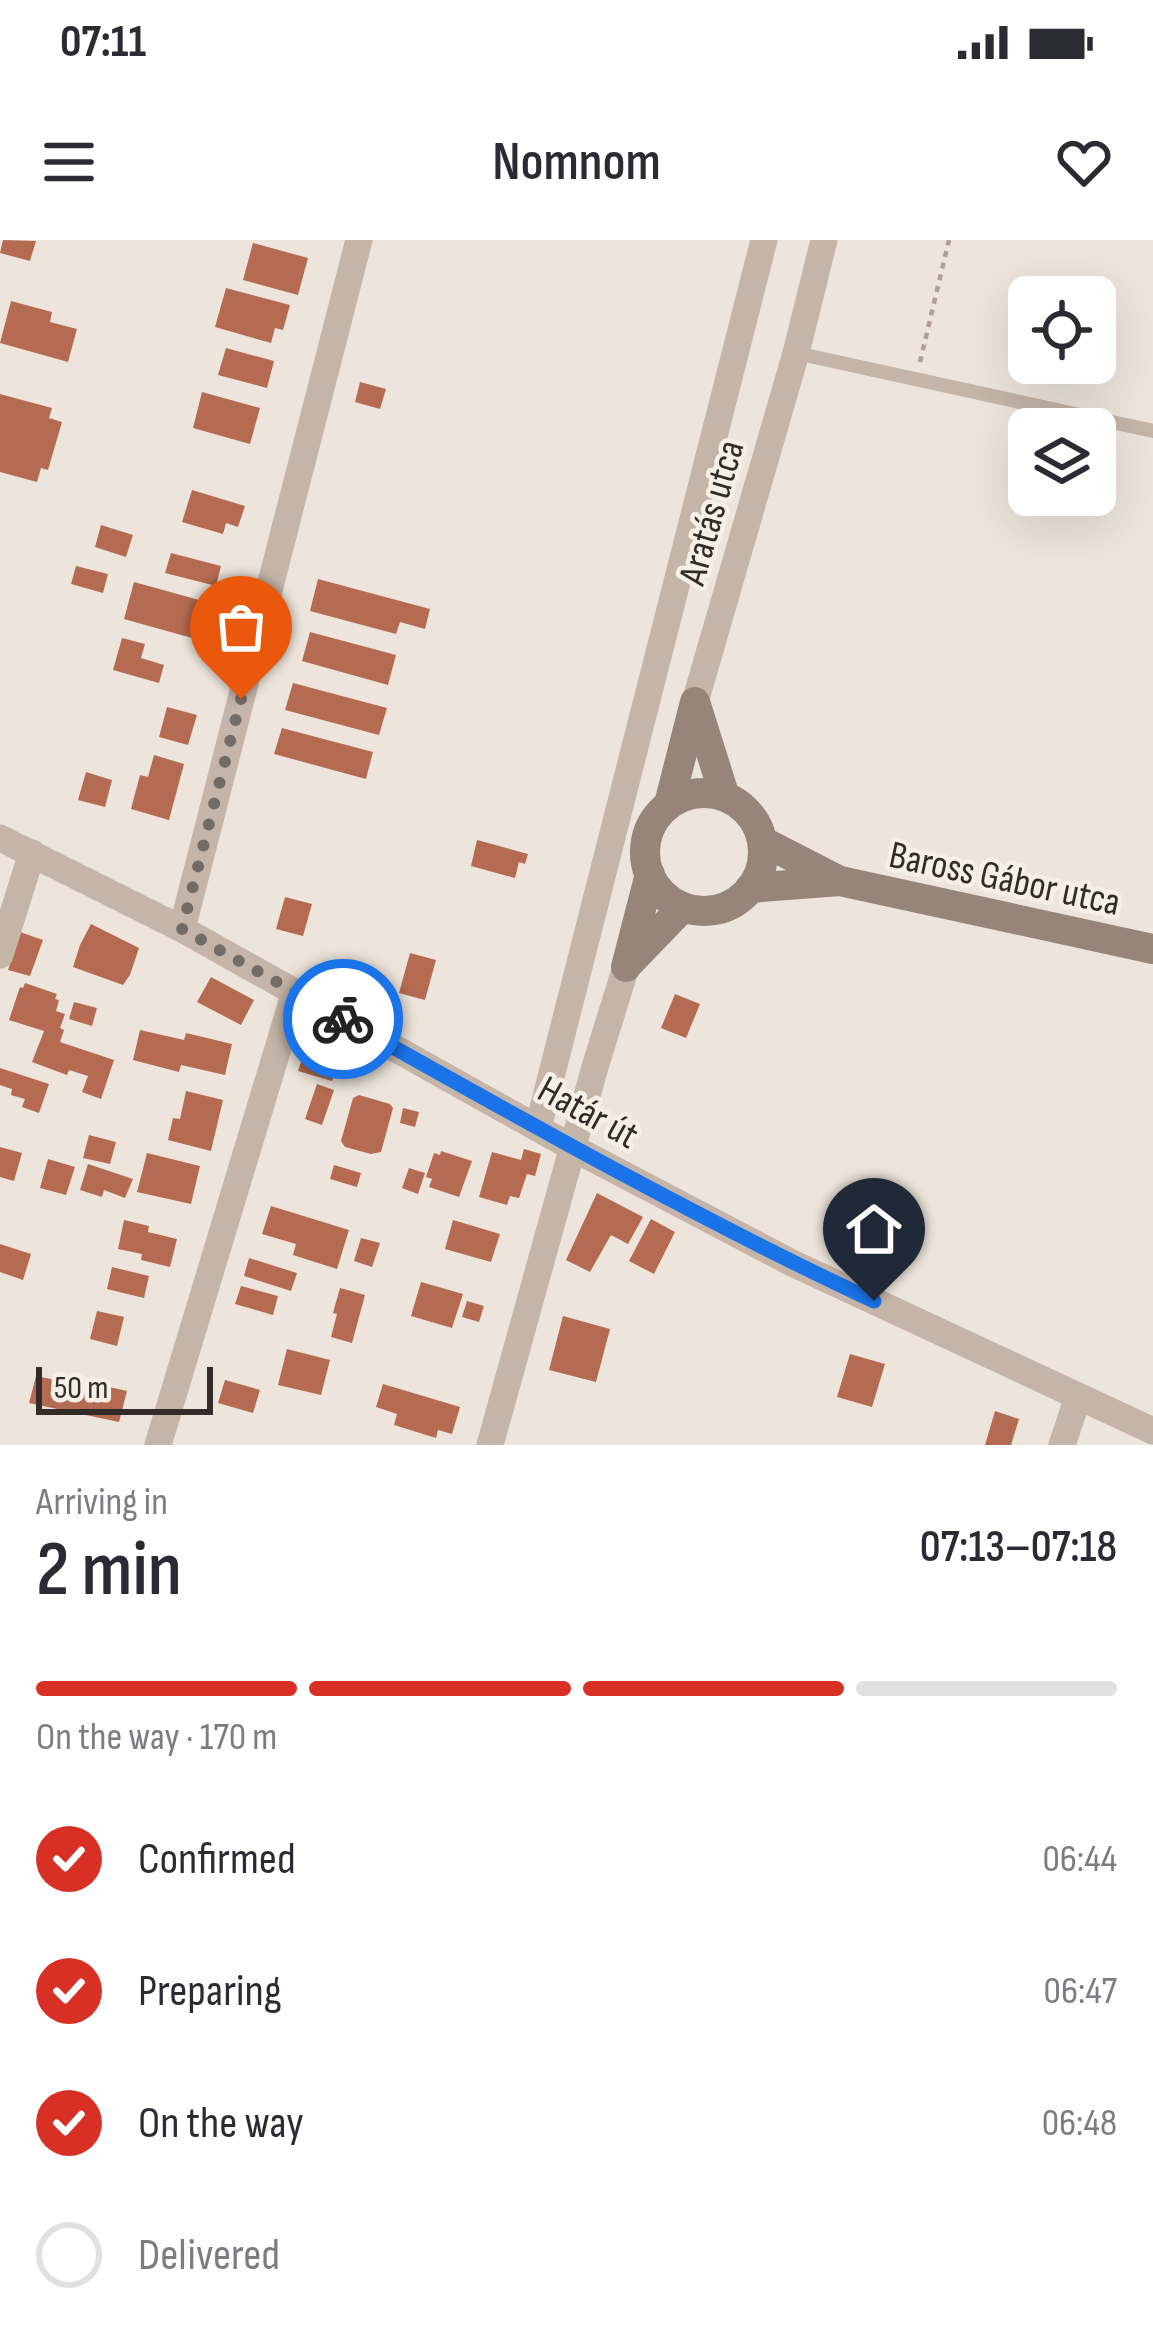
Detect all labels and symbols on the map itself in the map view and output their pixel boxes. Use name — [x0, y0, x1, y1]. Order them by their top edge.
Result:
street label: Aratás utca — [669, 435, 755, 591]
pin — [190, 576, 292, 699]
street label: Baross Gábor utca — [885, 832, 1124, 927]
courier — [283, 959, 403, 1079]
street label: Határ út — [530, 1067, 646, 1160]
pin — [823, 1178, 925, 1301]
scale bar — [36, 1361, 213, 1414]

